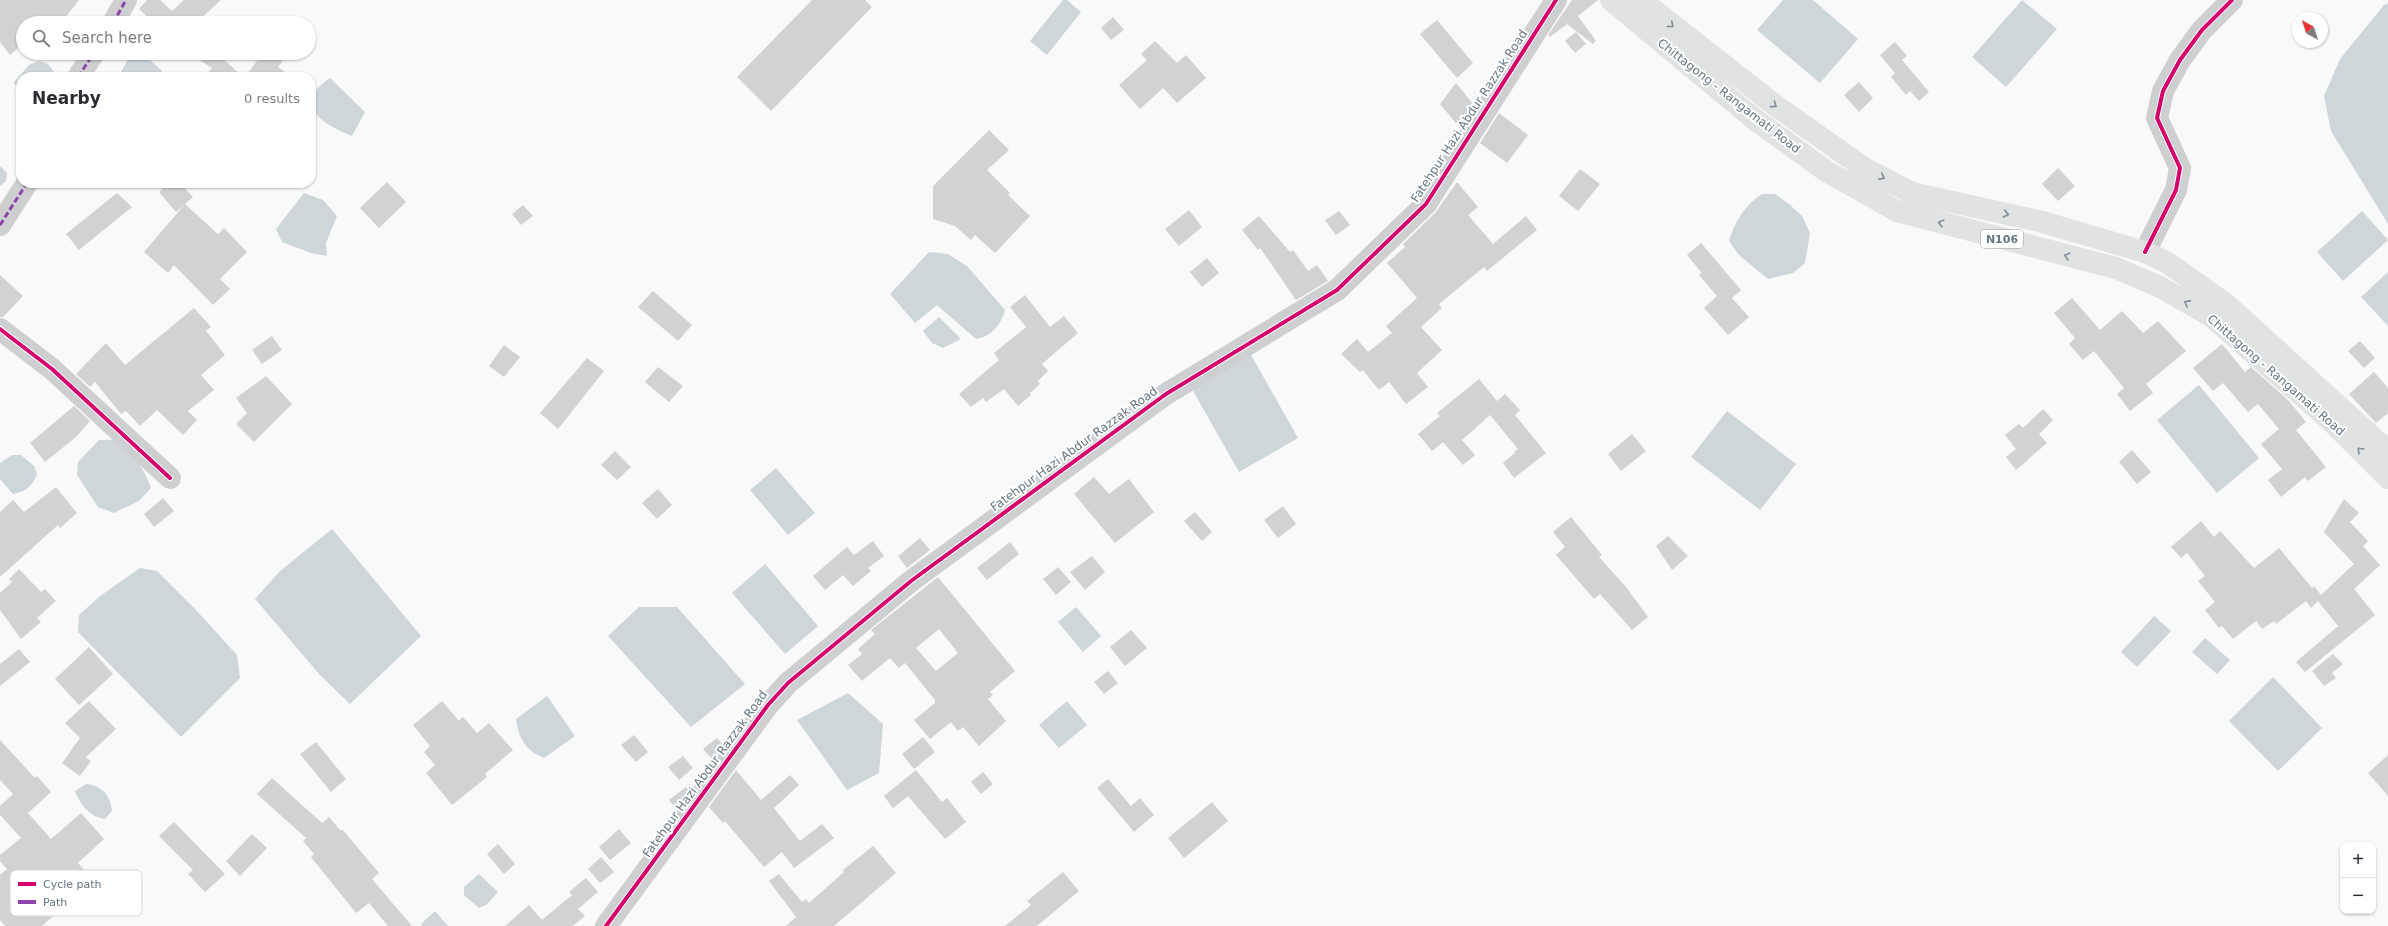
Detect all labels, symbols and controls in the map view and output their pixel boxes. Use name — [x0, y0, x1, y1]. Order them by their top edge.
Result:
north arrow — [2292, 12, 2328, 48]
search box — [16, 16, 316, 60]
one-way arrow — [1667, 20, 1674, 27]
icon: search — [30, 27, 52, 49]
street label: Fatehpur Hazi Abdur Razzak Road — [1408, 27, 1530, 205]
text: Search here — [62, 29, 152, 47]
street label: Chittagong - Rangamati Road — [1655, 36, 1803, 156]
text: Nearby — [32, 88, 101, 108]
text: 0 results — [244, 91, 300, 106]
one-way arrow — [1769, 100, 1776, 107]
one-way arrow — [1878, 172, 1885, 180]
one-way arrow — [2002, 209, 2009, 218]
one-way arrow — [1938, 219, 1945, 227]
road number: N106 — [1981, 230, 2023, 248]
one-way arrow — [2064, 252, 2071, 261]
one-way arrow — [2184, 300, 2192, 307]
street label: Chittagong - Rangamati Road — [2205, 312, 2347, 438]
street label: Fatehpur Hazi Abdur Razzak Road — [988, 384, 1160, 514]
one-way arrow — [2357, 447, 2365, 455]
street label: Fatehpur Hazi Abdur Razzak Road — [640, 688, 770, 860]
map controls — [2340, 842, 2376, 914]
button: + — [2340, 842, 2376, 878]
legend — [10, 870, 142, 916]
text: Cycle path — [43, 878, 102, 891]
button: − — [2340, 878, 2376, 914]
text: Path — [43, 896, 67, 909]

